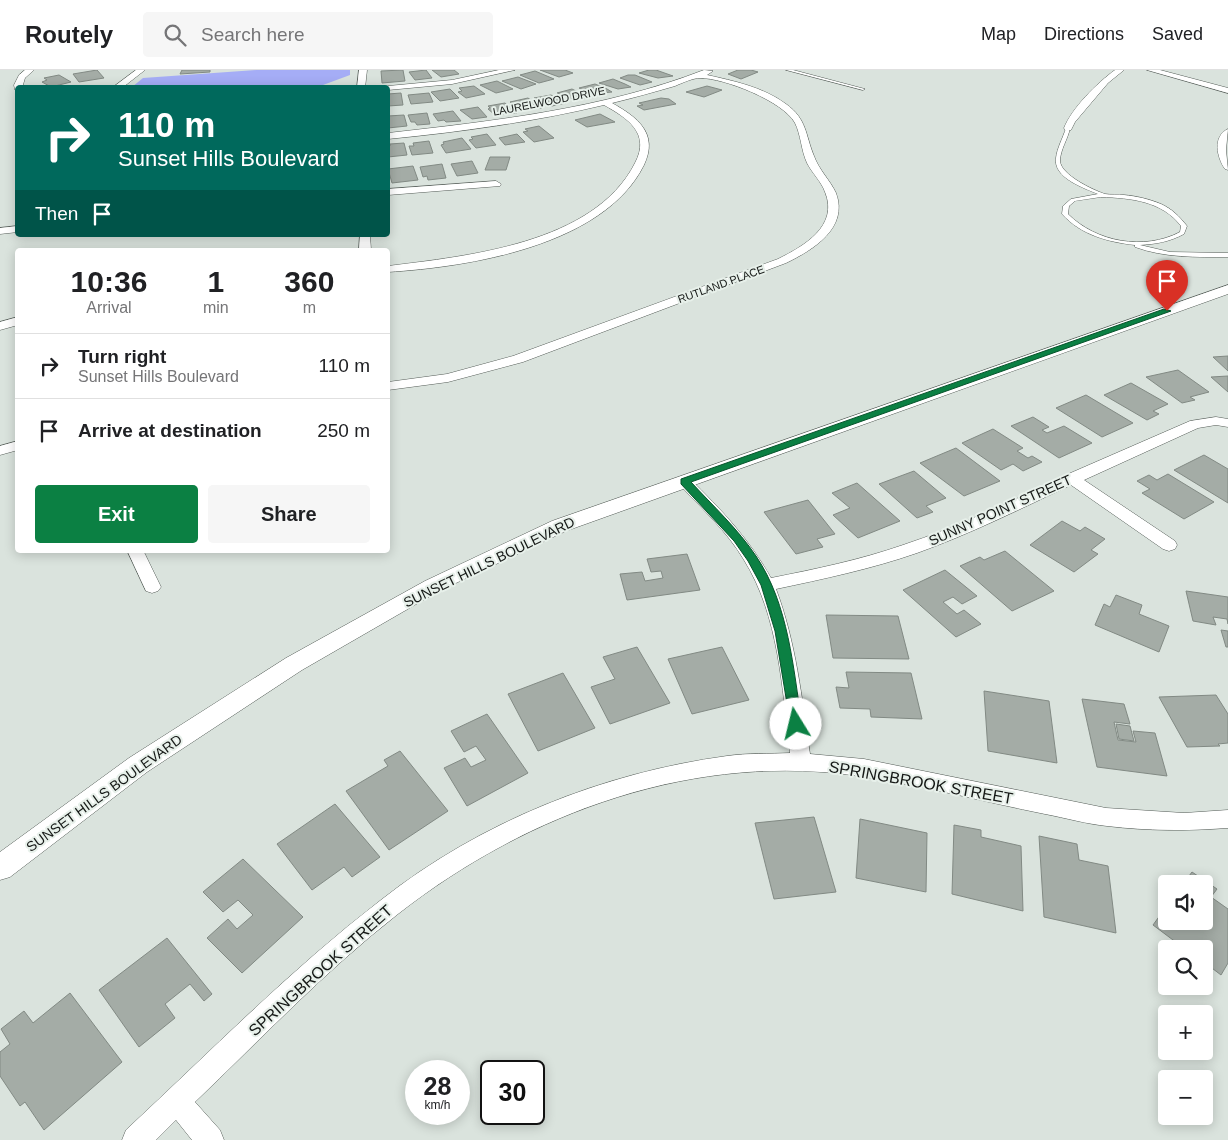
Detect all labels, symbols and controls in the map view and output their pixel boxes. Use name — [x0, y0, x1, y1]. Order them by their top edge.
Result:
search box — [143, 12, 493, 57]
text: Routely — [25, 21, 113, 48]
icon: search — [161, 21, 189, 49]
text: Search here — [201, 24, 305, 45]
text: Map — [981, 24, 1016, 44]
text: Directions — [1044, 24, 1124, 44]
text: Saved — [1152, 24, 1203, 44]
street label: LAURELWOOD DRIVE — [492, 84, 606, 118]
icon: right — [35, 105, 100, 170]
text: 110 m — [118, 105, 215, 144]
text: Sunset Hills Boulevard — [118, 146, 339, 171]
icon: arrive — [88, 200, 116, 228]
text: Then — [35, 203, 78, 224]
pin — [1146, 260, 1188, 311]
street label: RUTLAND PLACE — [676, 263, 766, 305]
text: 10:36 — [71, 265, 147, 298]
text: 1 — [207, 265, 224, 298]
text: 360 — [284, 265, 334, 298]
icon: arrive — [1153, 267, 1181, 295]
text: Arrival — [86, 299, 132, 316]
text: min — [203, 299, 229, 316]
text: m — [303, 299, 316, 316]
text: Turn right — [78, 346, 166, 367]
icon: right — [35, 352, 63, 380]
text: 110 m — [319, 355, 370, 376]
text: Sunset Hills Boulevard — [78, 368, 239, 385]
icon: arrive — [35, 417, 63, 445]
text: Arrive at destination — [78, 420, 262, 441]
text: 250 m — [317, 420, 370, 441]
street label: SUNNY POINT STREET — [926, 471, 1074, 549]
button: Exit — [35, 485, 198, 543]
button: Share — [208, 485, 370, 543]
street label: SUNSET HILLS BOULEVARD — [401, 513, 577, 611]
position arrow — [769, 697, 821, 749]
street label: SUNSET HILLS BOULEVARD — [23, 731, 185, 855]
street label: SPRINGBROOK STREET — [828, 758, 1015, 807]
map controls — [1158, 875, 1213, 1125]
button: sound — [1158, 875, 1213, 930]
street label: SPRINGBROOK STREET — [245, 901, 396, 1039]
button: search — [1158, 940, 1213, 995]
button: + — [1158, 1005, 1213, 1060]
speed limit sign: 30 — [480, 1060, 545, 1125]
button: − — [1158, 1070, 1213, 1125]
text: 28 — [424, 1072, 451, 1100]
text: km/h — [424, 1098, 451, 1112]

